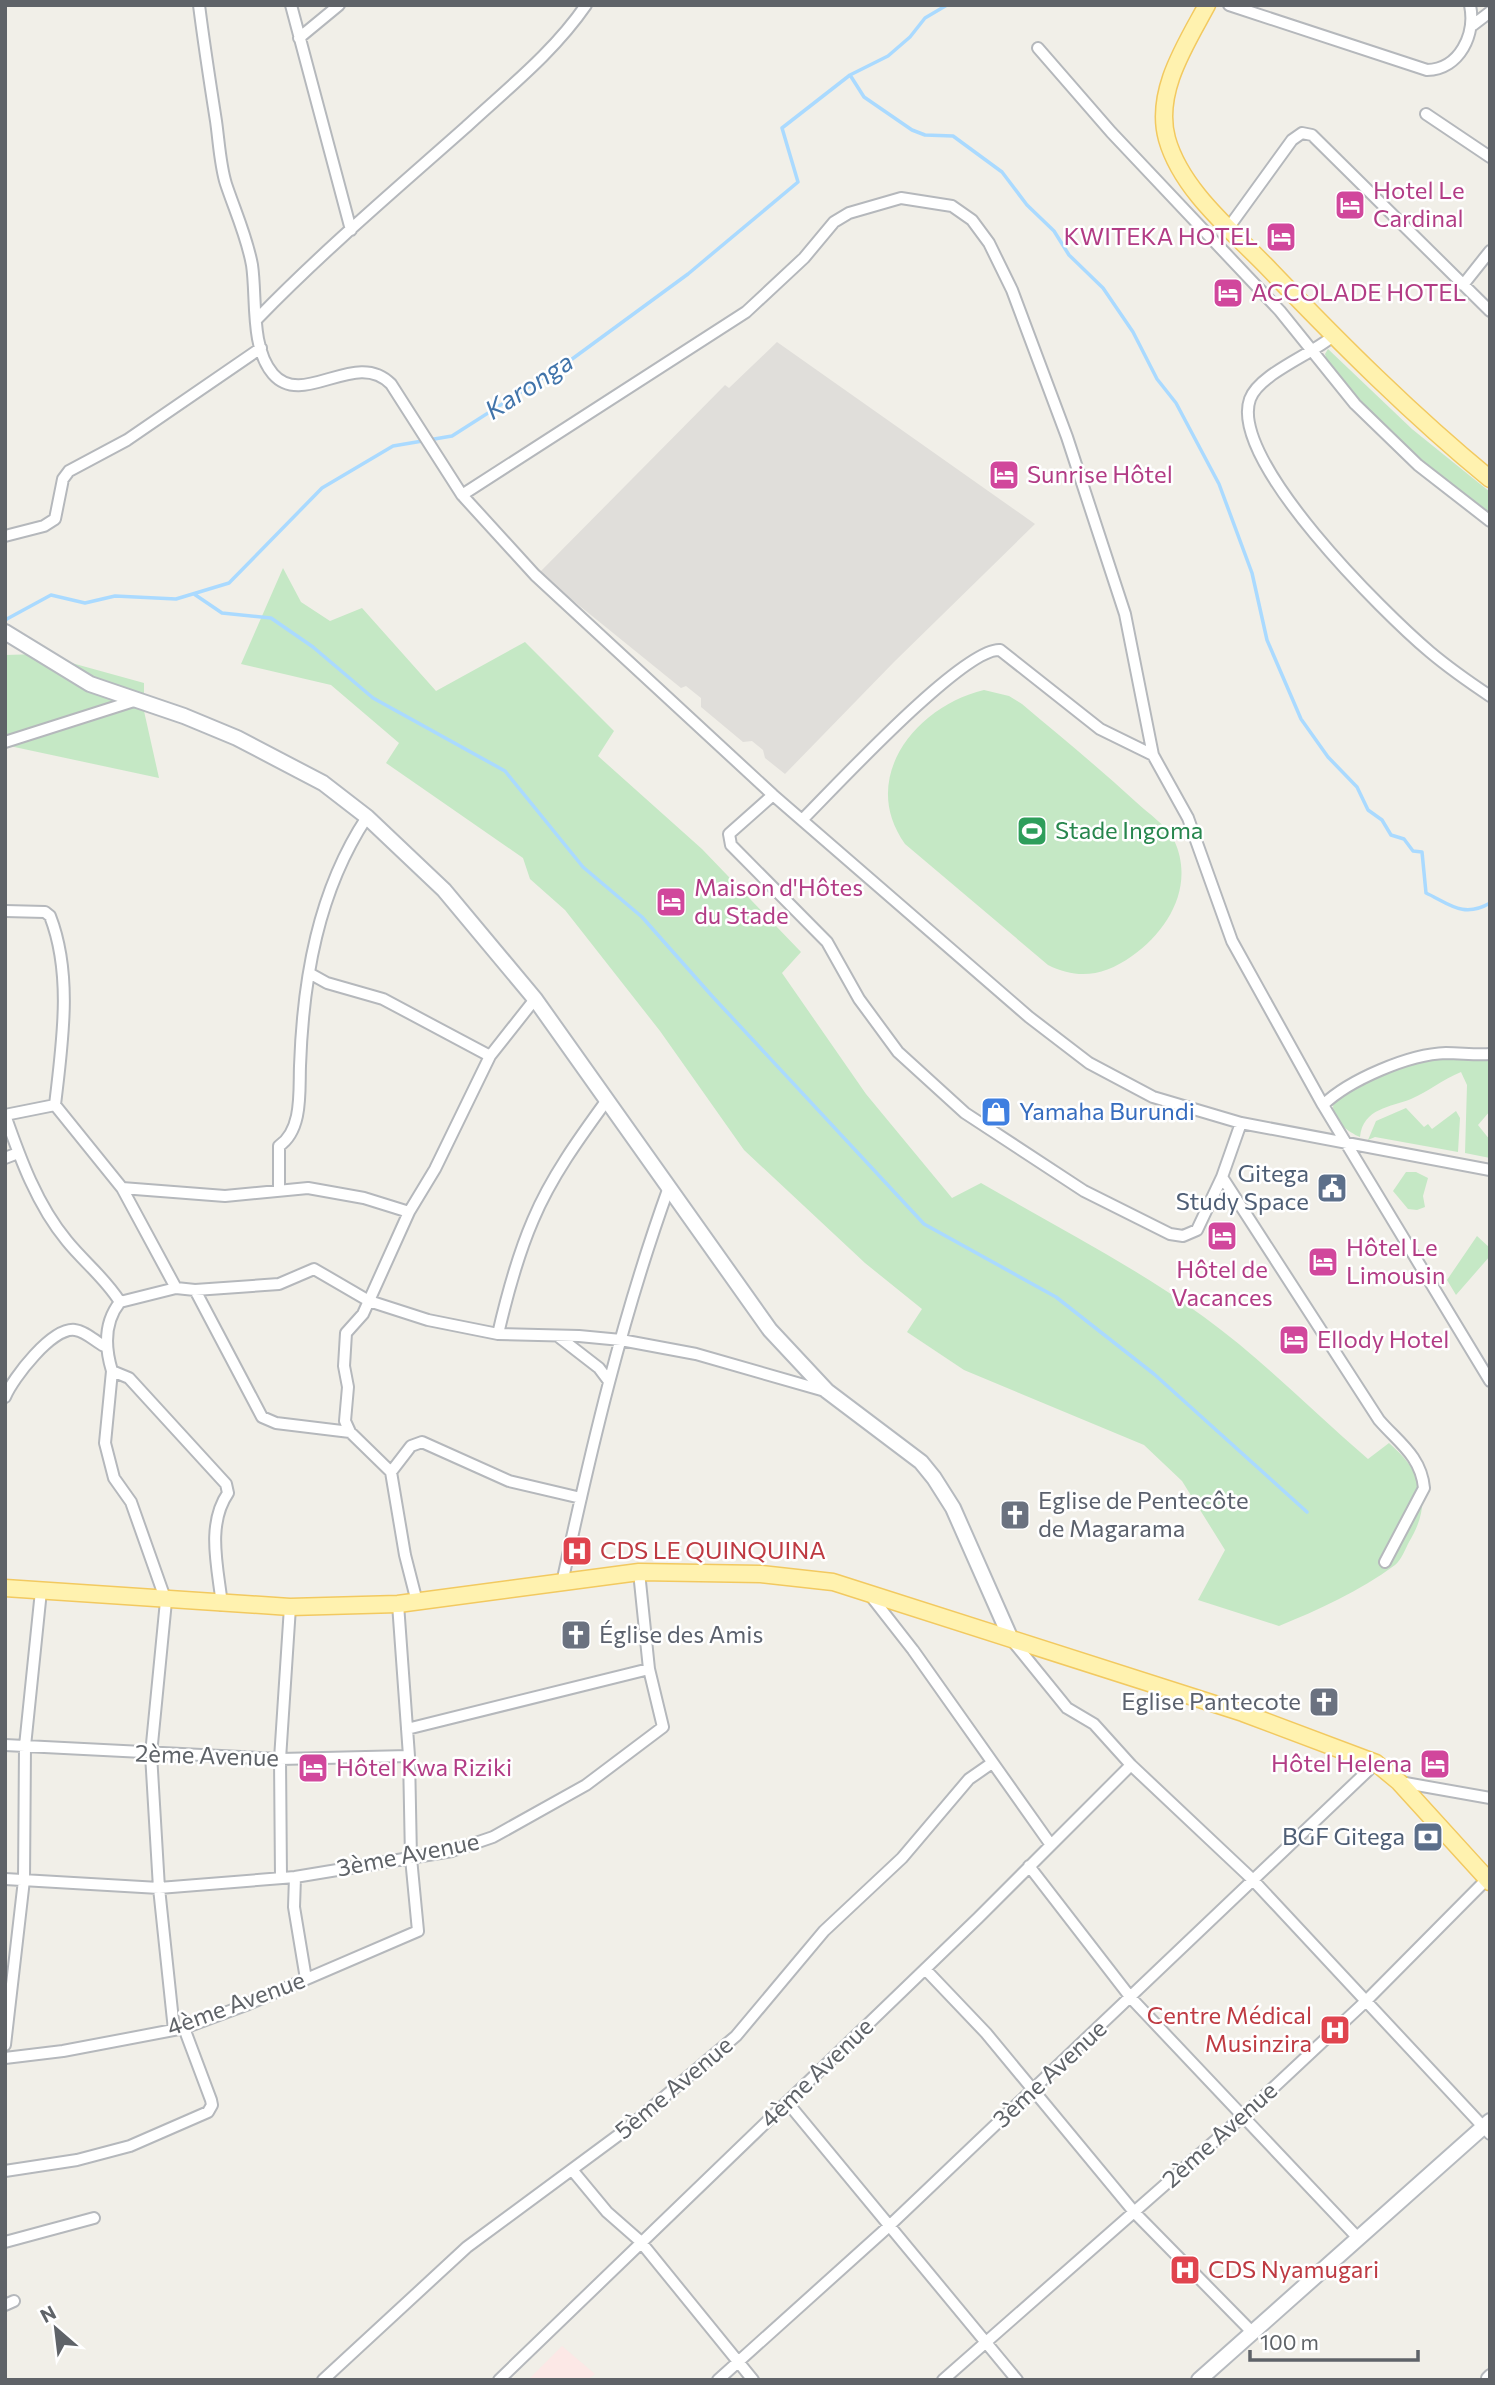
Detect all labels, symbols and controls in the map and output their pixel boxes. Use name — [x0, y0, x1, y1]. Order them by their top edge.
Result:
place label: Hotel Le Cardinal — [1373, 175, 1465, 232]
hotel icon: Hotel Le Cardinal — [1333, 188, 1367, 222]
hotel icon: KWITEKA HOTEL — [1264, 220, 1298, 254]
place label: KWITEKA HOTEL — [1064, 221, 1258, 250]
hotel icon: ACCOLADE HOTEL — [1211, 276, 1245, 310]
place label: ACCOLADE HOTEL — [1251, 277, 1466, 306]
water label: Karonga — [478, 345, 578, 425]
hotel icon: Sunrise Hôtel — [987, 458, 1021, 492]
place label: Sunrise Hôtel — [1027, 459, 1173, 488]
sports icon: Stade Ingoma — [1015, 814, 1049, 848]
place label: Stade Ingoma — [1055, 815, 1203, 844]
place label: Maison d'Hôtes du Stade — [694, 872, 863, 929]
hotel icon: Maison d'Hôtes du Stade — [654, 885, 688, 919]
shop icon: Yamaha Burundi — [979, 1095, 1013, 1129]
place label: Yamaha Burundi — [1019, 1096, 1195, 1125]
place label: Gitega Study Space — [1176, 1158, 1309, 1215]
public building icon: Gitega Study Space — [1315, 1171, 1349, 1205]
hotel icon: Hôtel de Vacances — [1205, 1219, 1239, 1253]
place label: Hôtel Le Limousin — [1346, 1232, 1445, 1289]
hotel icon: Hôtel Le Limousin — [1306, 1245, 1340, 1279]
place label: Hôtel de Vacances — [1171, 1254, 1273, 1311]
hotel icon: Ellody Hotel — [1277, 1323, 1311, 1357]
place label: Ellody Hotel — [1317, 1324, 1449, 1353]
place label: Eglise de Pentecôte de Magarama — [1038, 1485, 1249, 1542]
church icon: Eglise de Pentecôte de Magarama — [998, 1498, 1032, 1532]
hospital icon: CDS LE QUINQUINA — [560, 1534, 594, 1568]
place label: CDS LE QUINQUINA — [600, 1535, 826, 1564]
church icon: Église des Amis — [559, 1618, 593, 1652]
place label: Église des Amis — [599, 1619, 763, 1648]
church icon: Eglise Pantecote — [1307, 1685, 1341, 1719]
place label: Eglise Pantecote — [1121, 1686, 1301, 1715]
street label: 2ème Avenue — [135, 1737, 280, 1772]
hotel icon: Hôtel Helena — [1418, 1747, 1452, 1781]
place label: Hôtel Helena — [1271, 1748, 1412, 1777]
hotel icon: Hôtel Kwa Riziki — [296, 1751, 330, 1785]
place label: Hôtel Kwa Riziki — [336, 1752, 512, 1781]
bank icon: BGF Gitega — [1411, 1820, 1445, 1854]
place label: BGF Gitega — [1282, 1821, 1405, 1850]
street label: 3ème Avenue — [334, 1826, 481, 1882]
street label: 4ème Avenue — [162, 1964, 309, 2041]
place label: Centre Médical Musinzira — [1147, 2000, 1312, 2057]
street label: 4ème Avenue — [754, 2011, 878, 2133]
street label: 3ème Avenue — [986, 2013, 1112, 2133]
hospital icon: Centre Médical Musinzira — [1318, 2013, 1352, 2047]
street label: 5ème Avenue — [608, 2029, 738, 2144]
street label: 2ème Avenue — [1156, 2075, 1282, 2193]
hospital icon: CDS Nyamugari — [1168, 2253, 1202, 2287]
place label: CDS Nyamugari — [1208, 2254, 1379, 2283]
north arrow — [21, 2294, 91, 2364]
text: N — [36, 2300, 59, 2327]
scale bar — [1250, 2318, 1418, 2362]
text: 100 m — [1260, 2329, 1319, 2354]

